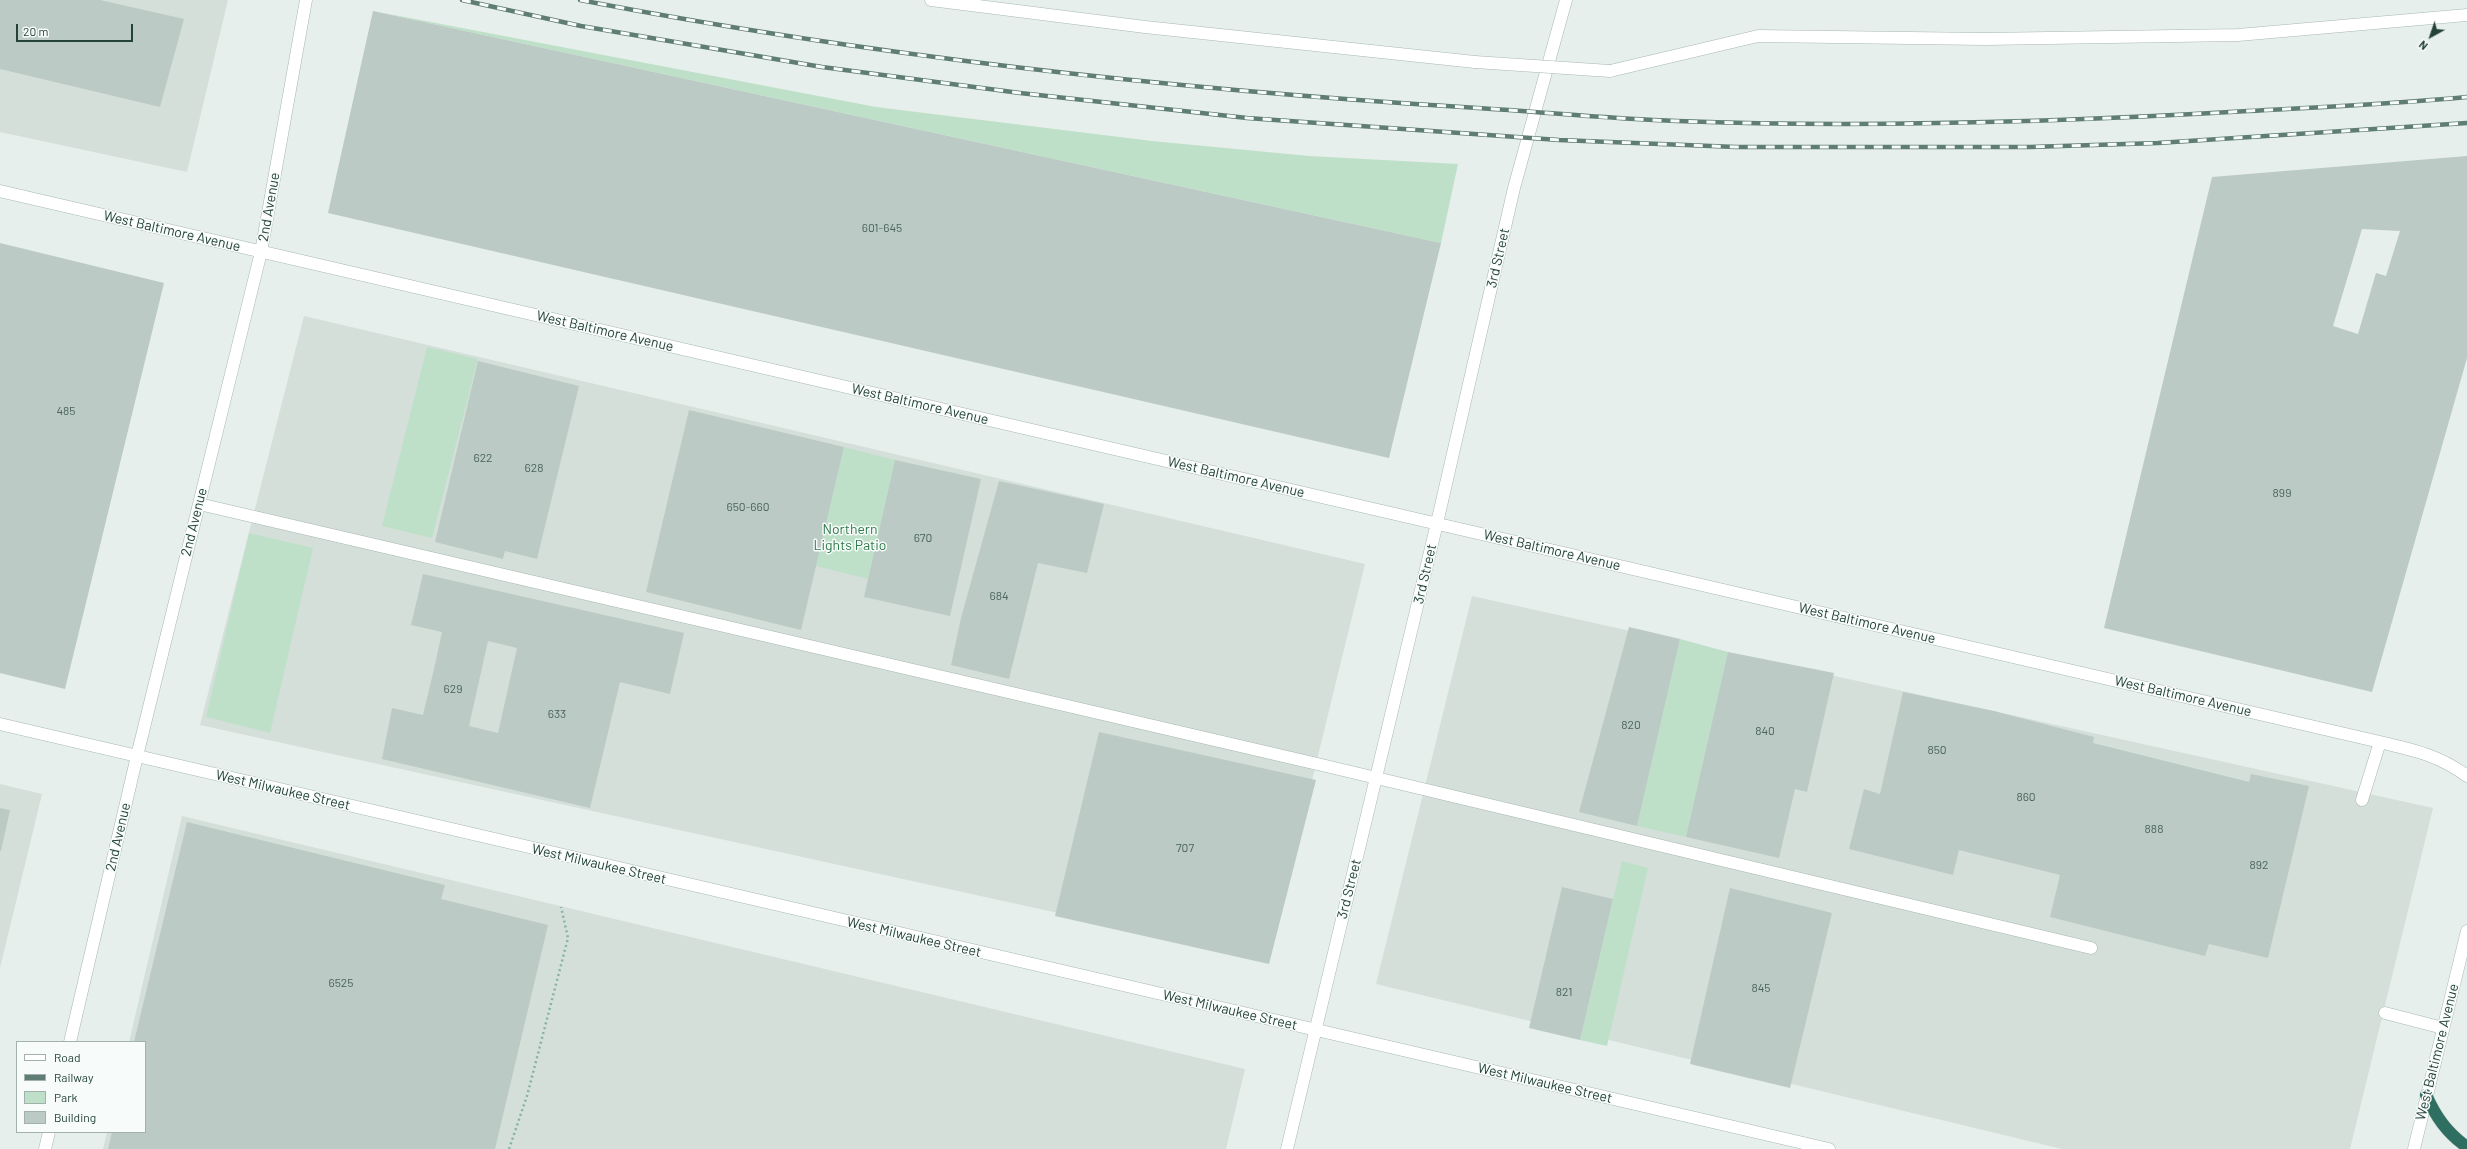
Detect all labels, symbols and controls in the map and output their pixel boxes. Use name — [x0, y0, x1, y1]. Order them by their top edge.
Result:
scale bar — [18, 16, 135, 42]
north arrow — [2411, 16, 2451, 56]
text: 20 m — [23, 24, 49, 38]
text: N — [2416, 38, 2430, 53]
street label: 2nd Avenue — [255, 171, 283, 243]
street label: West Baltimore Avenue — [102, 207, 242, 255]
house number: 601-645 — [862, 221, 902, 235]
street label: 3rd Street — [1483, 226, 1513, 290]
street label: West Baltimore Avenue — [535, 307, 675, 355]
street label: West Baltimore Avenue — [850, 380, 990, 428]
house number: 485 — [56, 404, 76, 418]
house number: 622 — [473, 451, 493, 465]
street label: West Baltimore Avenue — [1166, 453, 1306, 501]
house number: 628 — [525, 461, 543, 475]
street label: 2nd Avenue — [177, 486, 211, 558]
house number: 899 — [2273, 486, 2291, 500]
house number: 650-660 — [727, 500, 769, 514]
park label: Northern Lights Patio — [814, 521, 886, 554]
street label: West Baltimore Avenue — [1482, 526, 1622, 574]
house number: 670 — [914, 531, 932, 545]
street label: 3rd Street — [1410, 542, 1440, 606]
house number: 684 — [989, 589, 1009, 603]
street label: West Baltimore Avenue — [1797, 599, 1937, 647]
street label: West Baltimore Avenue — [2113, 672, 2253, 720]
house number: 629 — [444, 682, 462, 696]
house number: 633 — [548, 707, 566, 721]
house number: 820 — [1621, 718, 1641, 732]
house number: 840 — [1755, 724, 1775, 738]
house number: 850 — [1927, 743, 1947, 757]
street label: West Milwaukee Street — [214, 766, 352, 814]
house number: 860 — [2016, 790, 2036, 804]
street label: 2nd Avenue — [102, 801, 134, 873]
house number: 888 — [2145, 822, 2163, 836]
street label: West Milwaukee Street — [530, 840, 668, 888]
house number: 707 — [1176, 841, 1194, 855]
street label: 3rd Street — [1333, 857, 1365, 921]
house number: 892 — [2250, 858, 2268, 872]
street label: West Milwaukee Street — [845, 913, 983, 961]
house number: 6525 — [329, 976, 353, 990]
house number: 845 — [1751, 981, 1771, 995]
street label: West Baltimore Avenue — [2412, 982, 2462, 1122]
house number: 821 — [1556, 985, 1572, 999]
street label: West Milwaukee Street — [1161, 986, 1299, 1034]
legend — [16, 1041, 146, 1133]
text: Road — [54, 1050, 81, 1064]
street label: West Milwaukee Street — [1476, 1059, 1614, 1107]
text: Railway — [54, 1070, 93, 1084]
text: Park — [54, 1090, 78, 1104]
text: Building — [54, 1110, 96, 1124]

